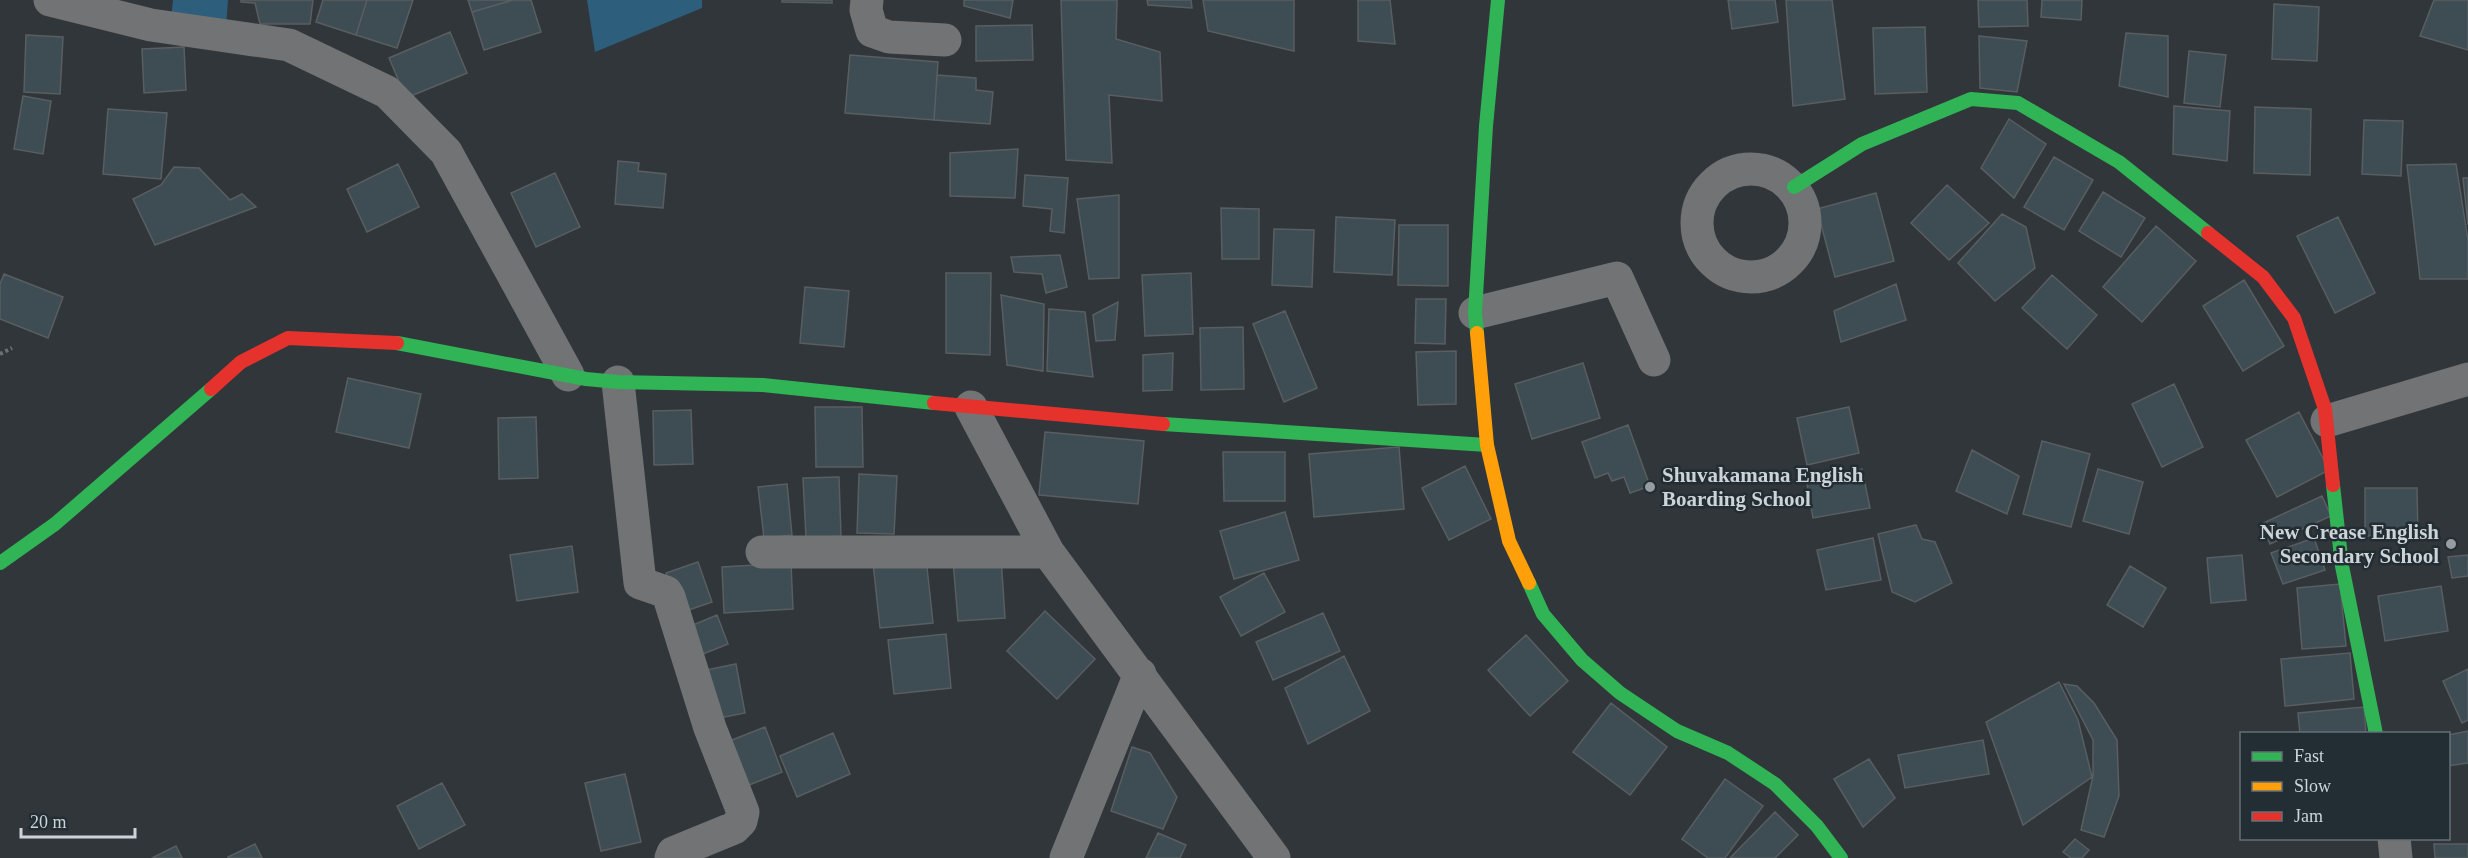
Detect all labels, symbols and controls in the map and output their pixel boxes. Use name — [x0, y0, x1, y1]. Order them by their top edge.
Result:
place label: Shuvakamana English Boarding School — [1662, 463, 1864, 511]
marker: Shuvakamana English Boarding School — [1643, 480, 1657, 494]
place label: New Crease English Secondary School — [2260, 520, 2439, 568]
marker: New Crease English Secondary School — [2444, 537, 2458, 551]
legend — [2240, 732, 2450, 840]
text: Fast — [2294, 746, 2324, 766]
text: Slow — [2294, 776, 2331, 796]
scale bar — [21, 801, 135, 839]
text: Jam — [2294, 806, 2323, 826]
text: 20 m — [30, 812, 67, 832]

